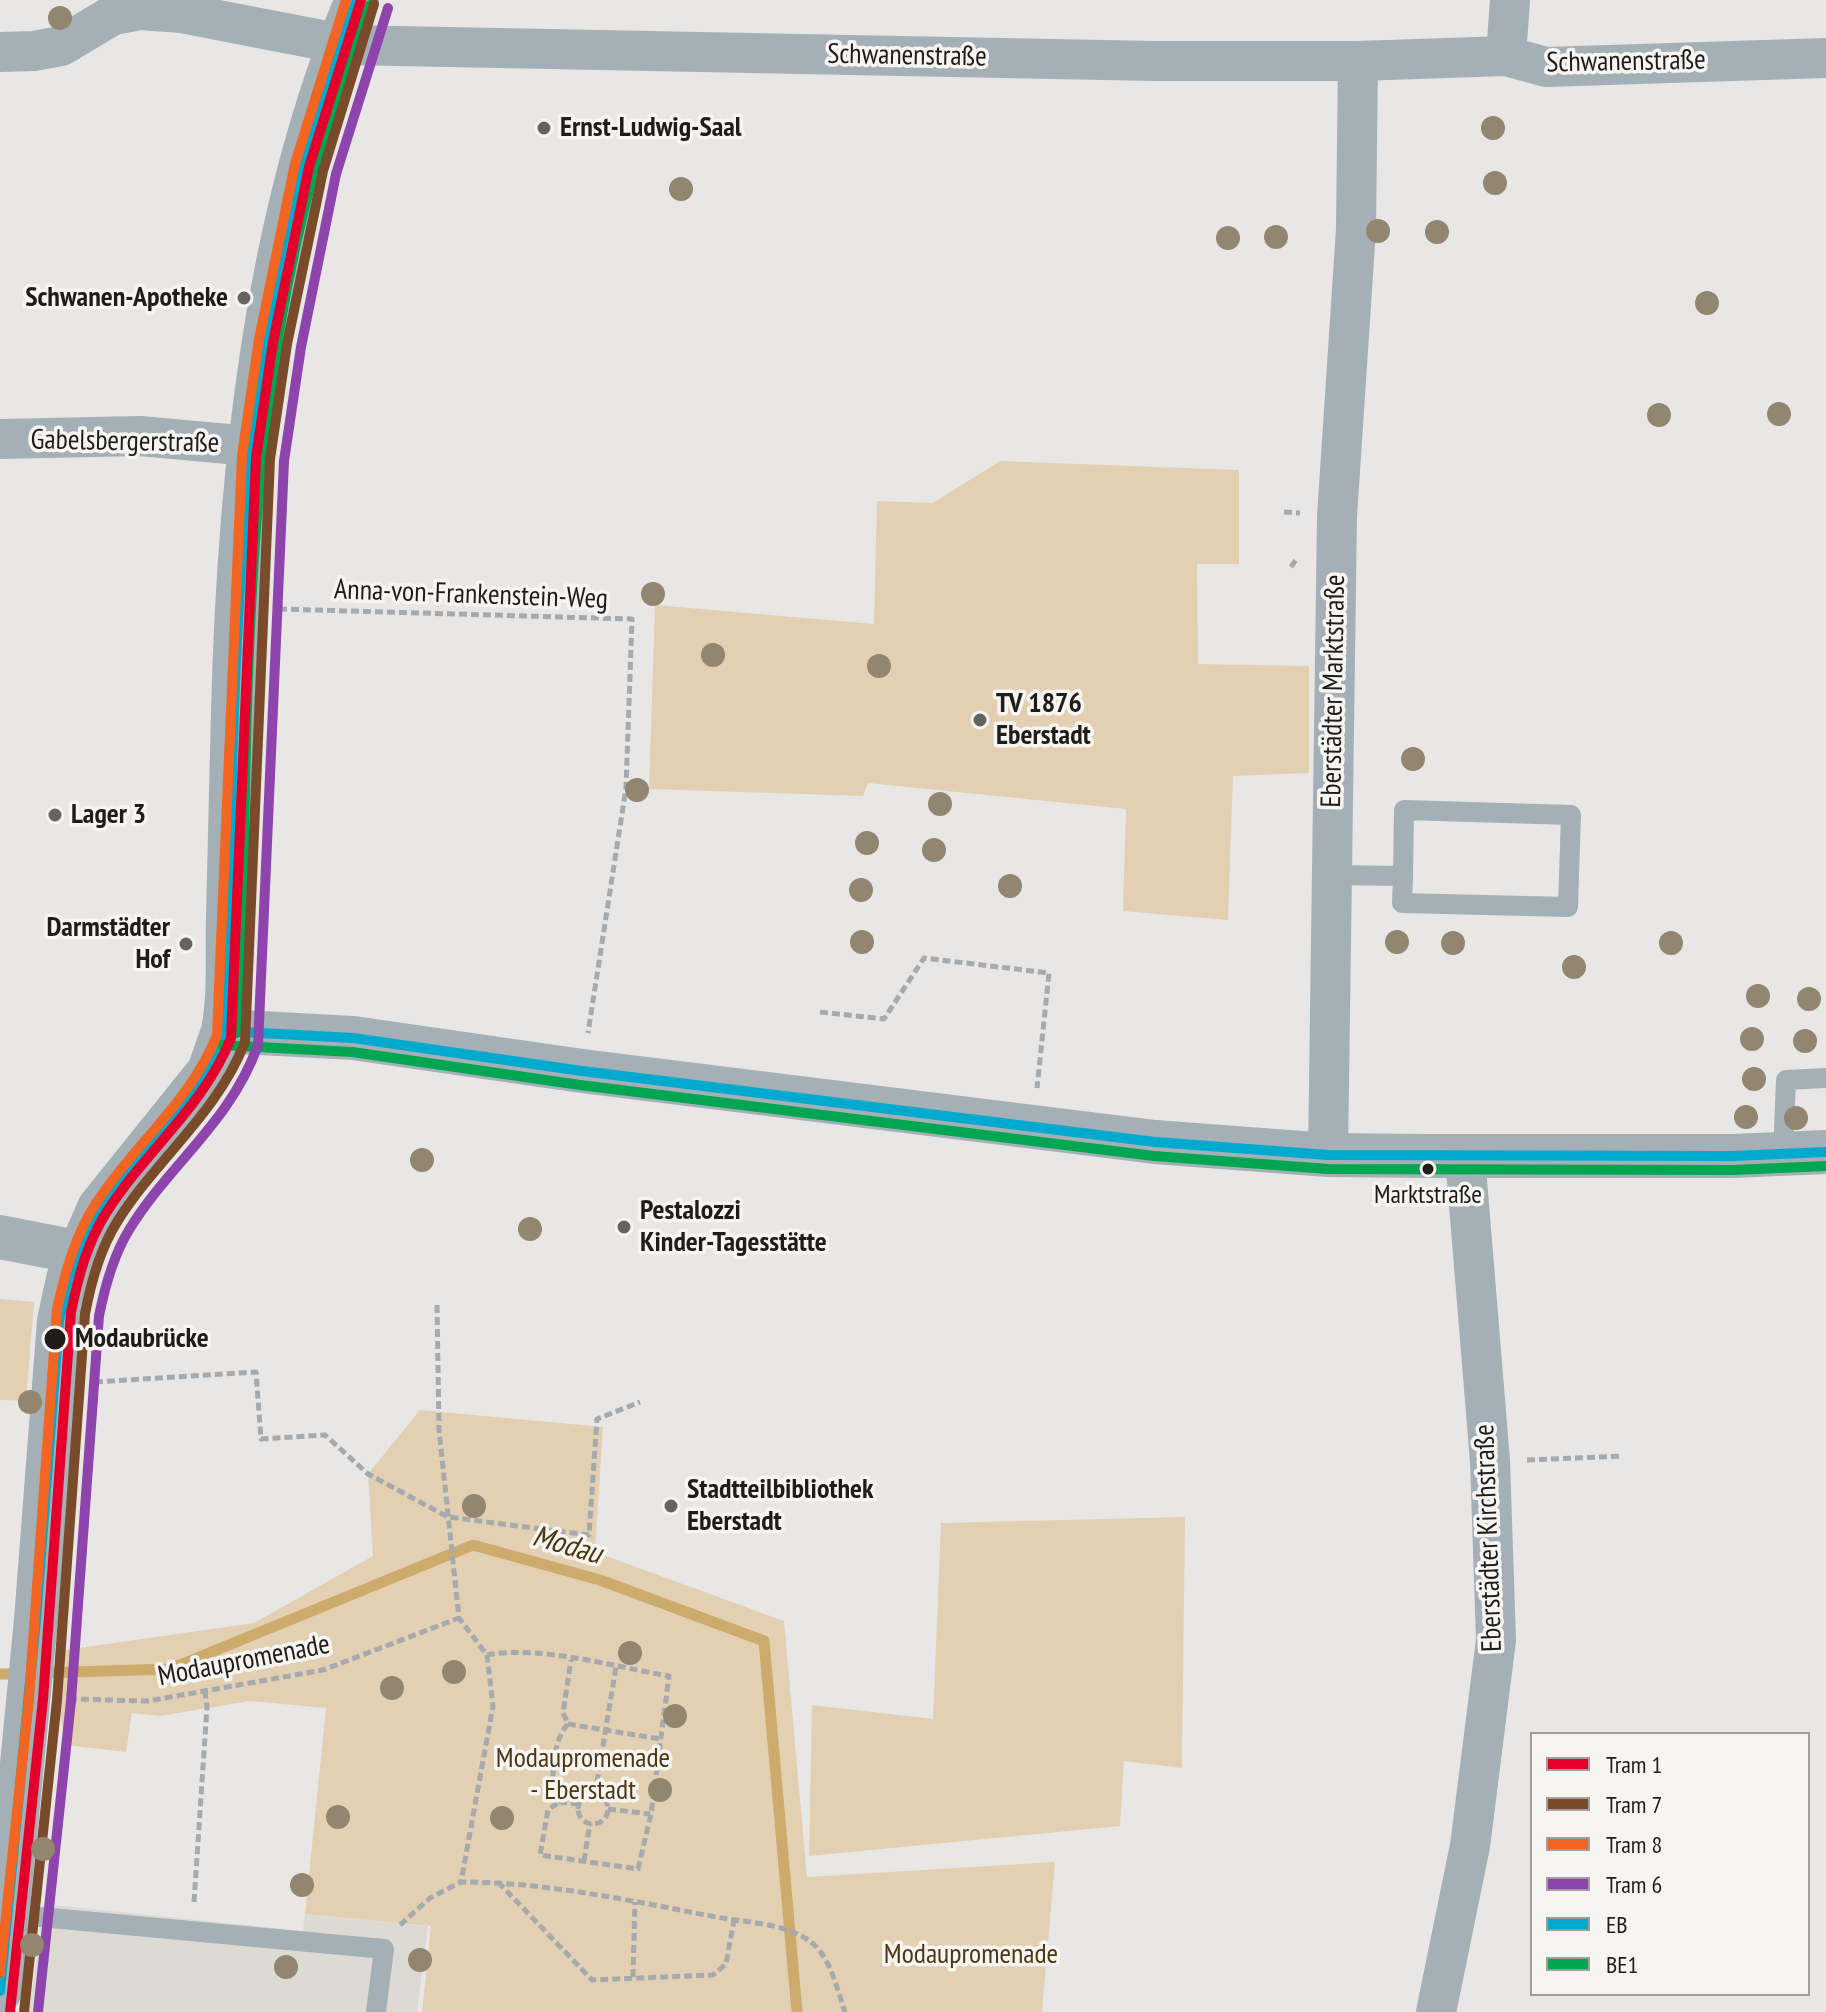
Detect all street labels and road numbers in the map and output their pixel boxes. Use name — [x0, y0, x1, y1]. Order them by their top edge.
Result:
street label: Schwanenstraße — [827, 38, 987, 74]
street label: Schwanenstraße — [1546, 44, 1706, 80]
street label: Gabelsbergerstraße — [30, 424, 220, 460]
street label: Anna-von-Frankenstein-Weg — [334, 573, 608, 617]
street label: Eberstädter Marktstraße — [1315, 574, 1353, 808]
street label: Eberstädter Kirchstraße — [1468, 1424, 1510, 1652]
street label: Modaupromenade — [155, 1628, 333, 1694]

